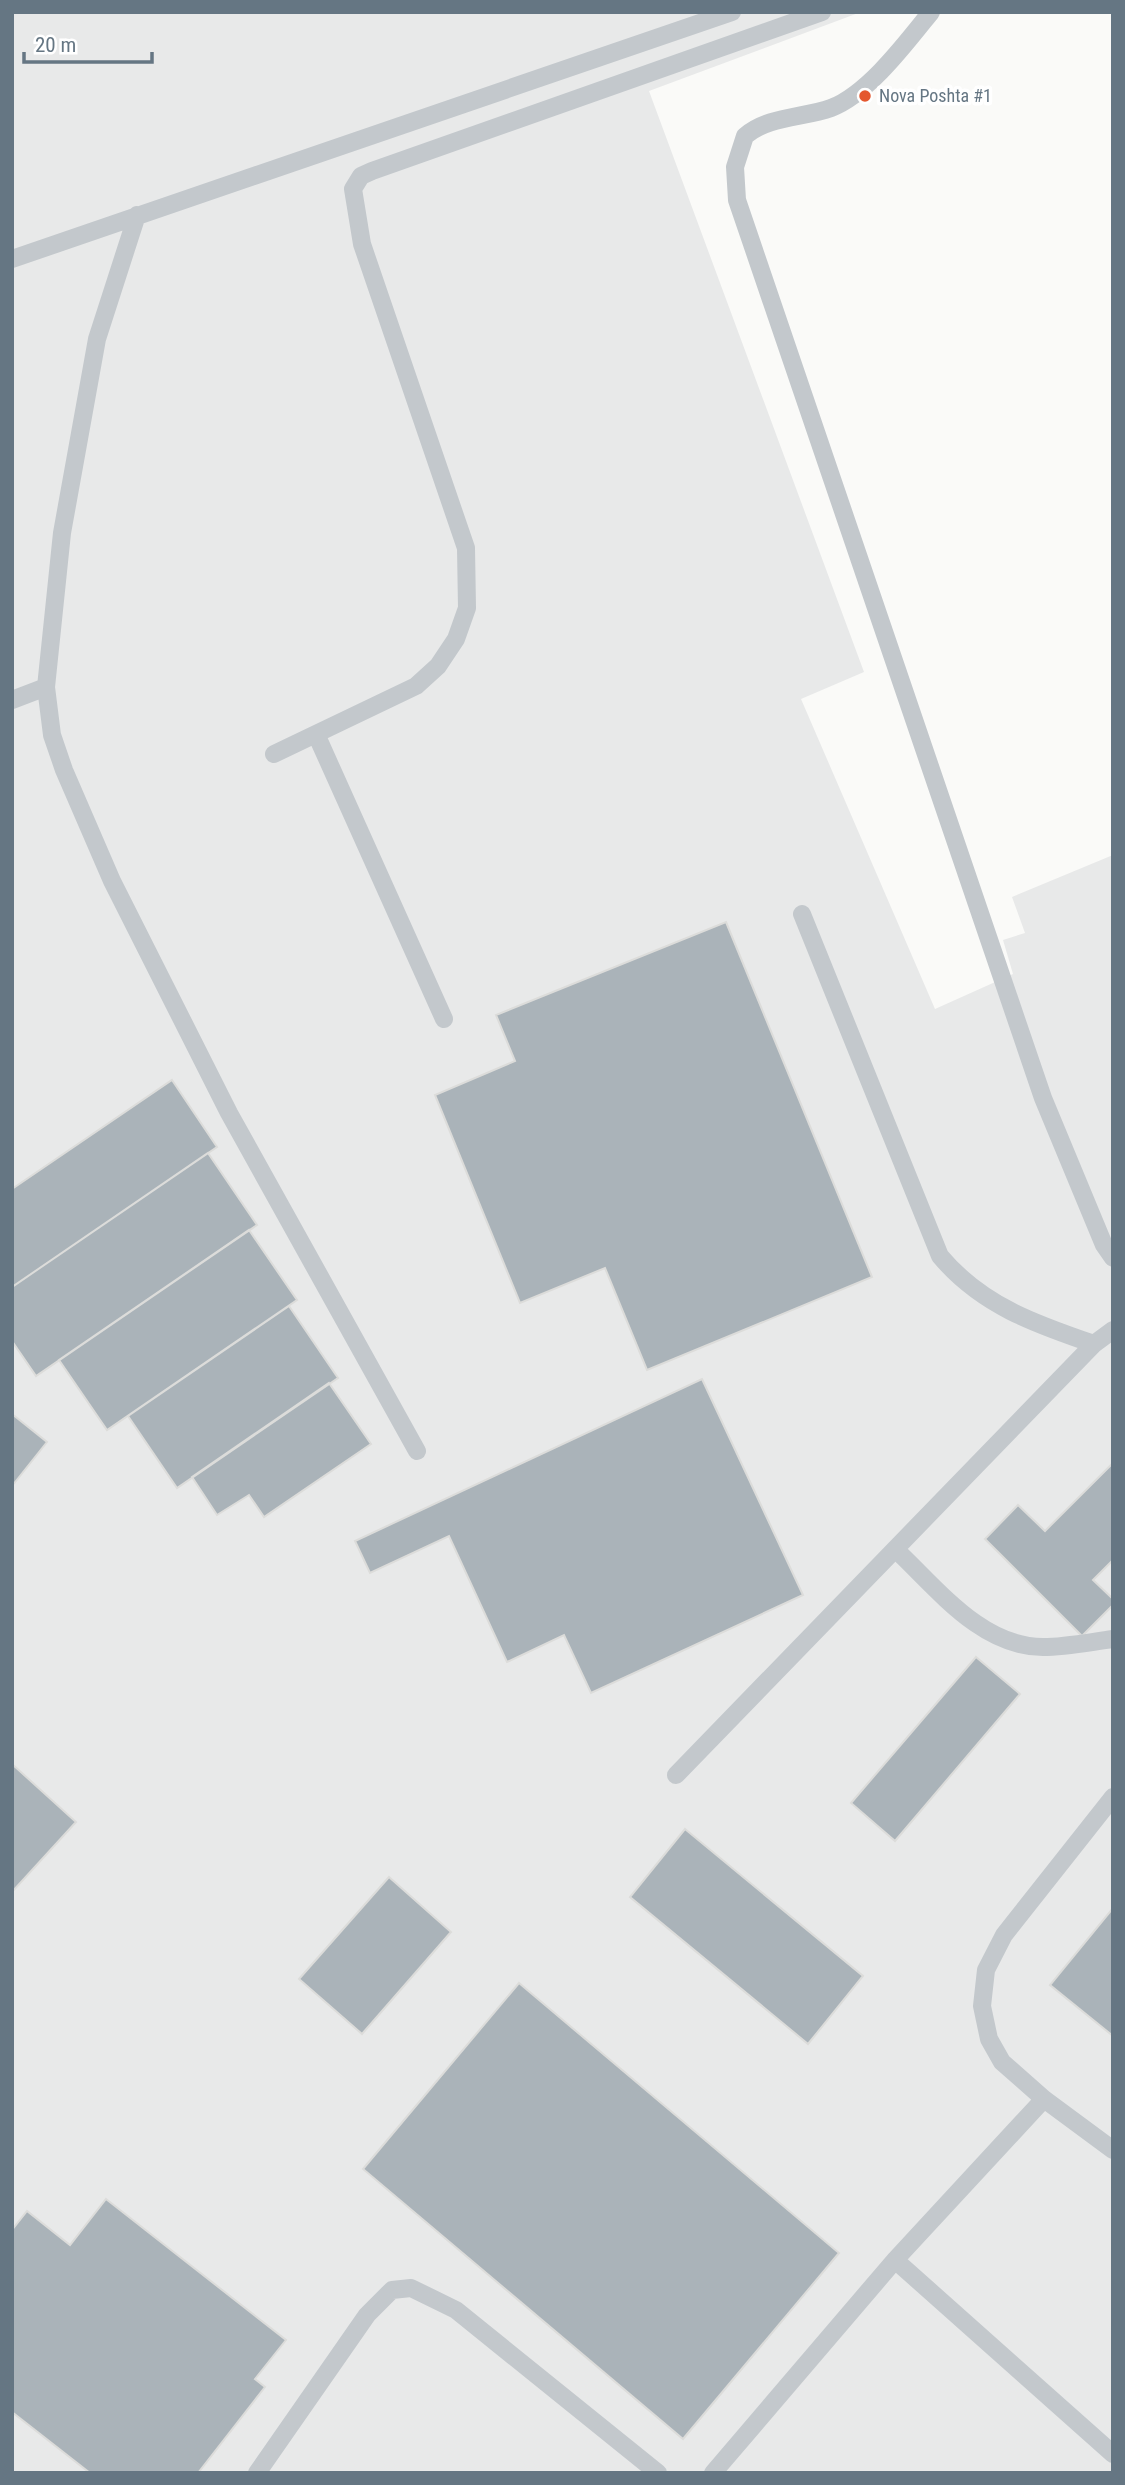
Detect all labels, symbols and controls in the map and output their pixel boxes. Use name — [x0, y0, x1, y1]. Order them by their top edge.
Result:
scale bar — [24, 21, 152, 65]
text: 20 m — [35, 33, 76, 57]
place label: Nova Poshta #1 — [879, 85, 992, 106]
marker: Nova Poshta #1 — [857, 88, 873, 104]

